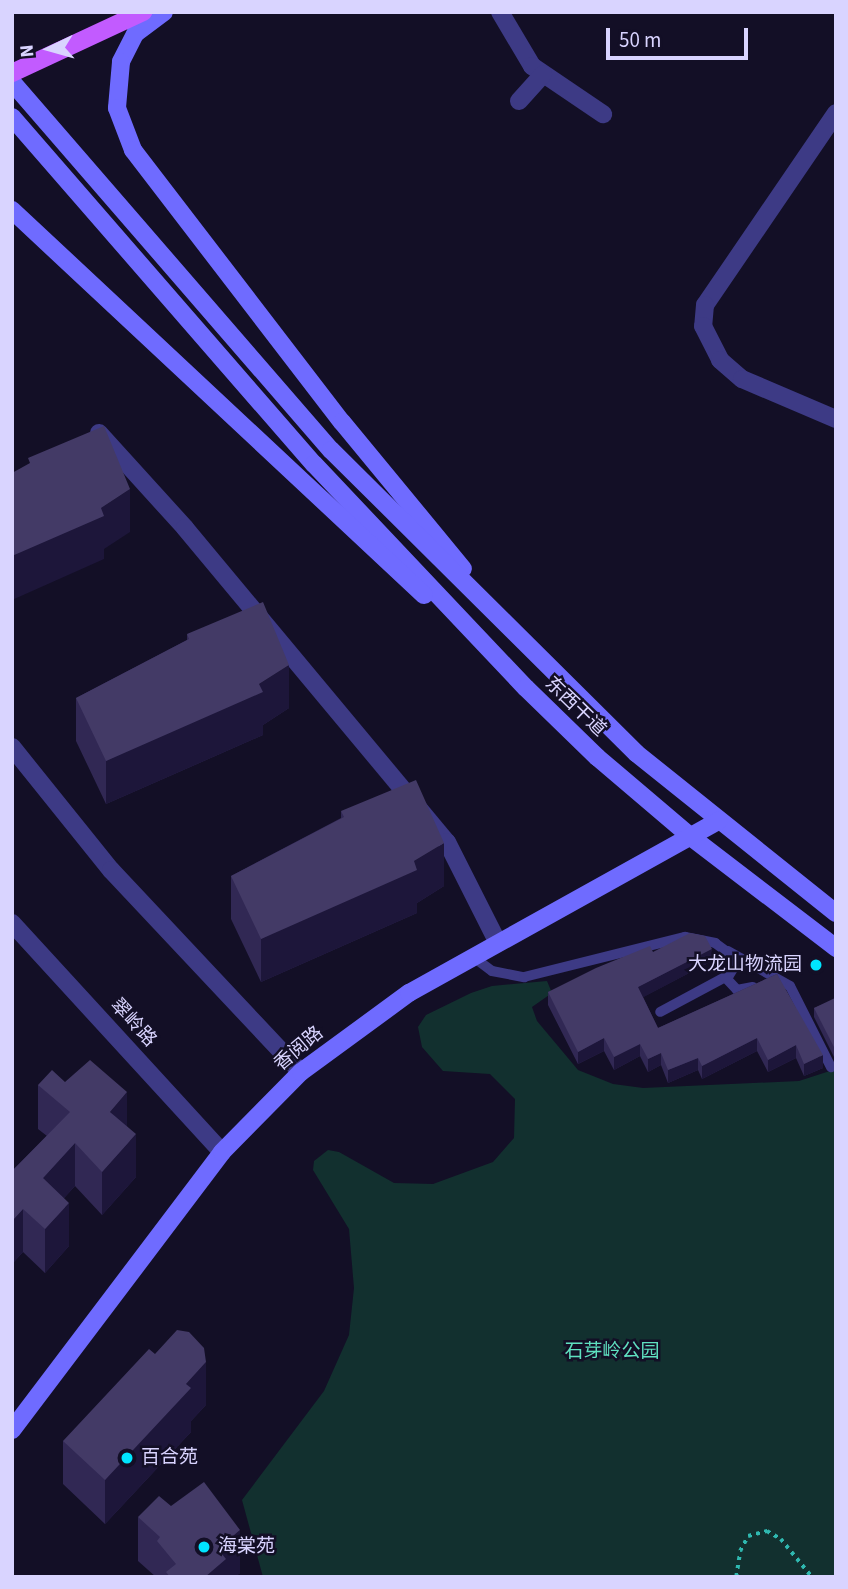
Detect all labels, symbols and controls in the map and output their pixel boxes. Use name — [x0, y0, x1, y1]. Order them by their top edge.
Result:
north arrow — [14, 14, 84, 84]
scale bar — [610, 14, 752, 58]
text: 50 m — [619, 25, 661, 55]
text: N — [14, 43, 42, 58]
street label: 东西干道 — [540, 672, 610, 742]
place label: 大龙山物流园 — [688, 954, 802, 976]
marker: 大龙山物流园 — [808, 957, 824, 973]
street label: 翠岭路 — [105, 994, 161, 1052]
street label: 香阅路 — [270, 1022, 328, 1076]
park label: 石芽岭公园 — [565, 1341, 659, 1363]
place label: 百合苑 — [141, 1447, 198, 1469]
marker: 百合苑 — [119, 1450, 135, 1466]
place label: 海棠苑 — [218, 1536, 275, 1558]
marker: 海棠苑 — [196, 1539, 212, 1555]

